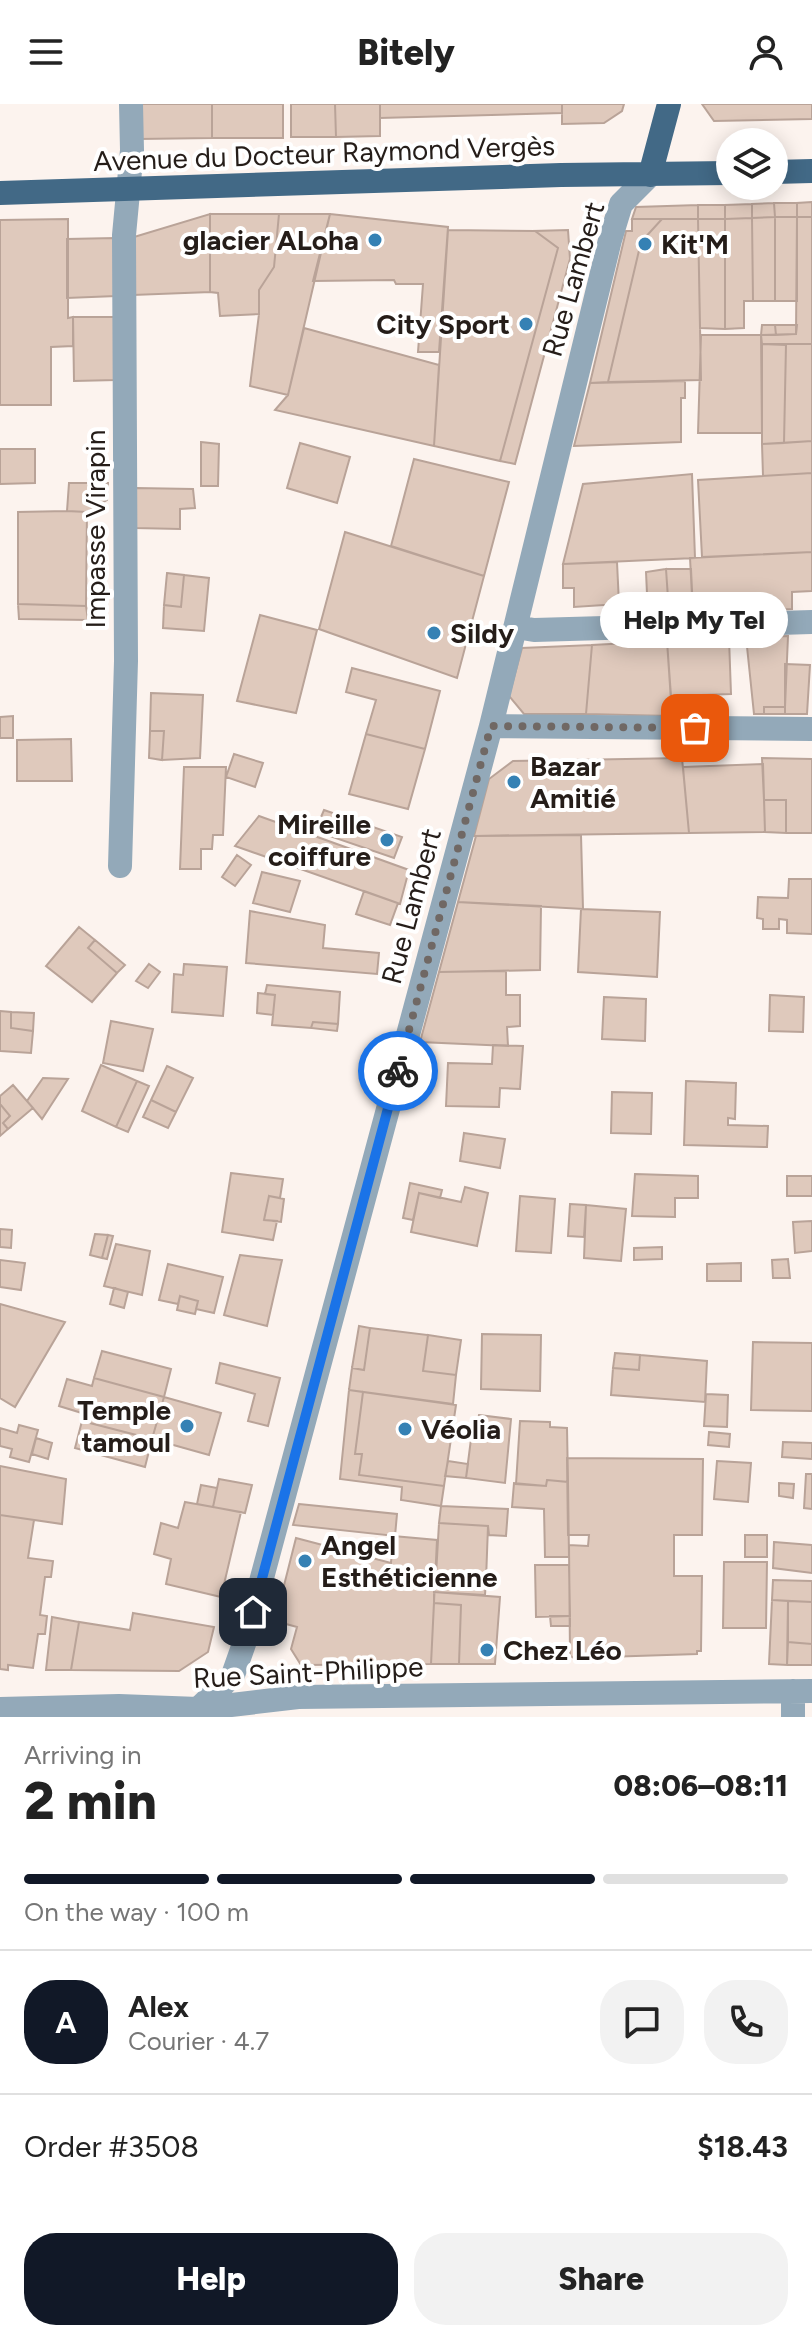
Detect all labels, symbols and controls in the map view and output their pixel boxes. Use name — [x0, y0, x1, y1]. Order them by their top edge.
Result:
icon: menu — [24, 30, 68, 74]
icon: person — [744, 30, 788, 74]
text: Bitely — [357, 31, 455, 74]
street label: Avenue du Docteur Raymond Vergès — [92, 128, 556, 178]
map controls — [716, 128, 788, 200]
button: layers — [716, 128, 788, 200]
street label: Rue Lambert — [535, 198, 611, 360]
place label: glacier ALoha — [183, 223, 359, 257]
place label: Kit'M — [661, 227, 729, 261]
marker: glacier ALoha — [366, 231, 384, 249]
marker: Kit'M — [636, 235, 654, 253]
place label: City Sport — [376, 307, 510, 341]
marker: City Sport — [517, 315, 535, 333]
street label: Impasse Virapin — [78, 430, 112, 628]
callout: Help My Tel — [601, 592, 789, 648]
text: Help My Tel — [623, 604, 765, 636]
place label: Sildy — [450, 616, 515, 650]
marker: Sildy — [425, 624, 443, 642]
pin — [661, 694, 729, 762]
icon: bag — [673, 706, 717, 750]
place label: Bazar Amitié — [530, 749, 616, 815]
marker: Bazar Amitié — [505, 773, 523, 791]
place label: Mireille coiffure — [268, 807, 371, 873]
street label: Rue Lambert — [374, 824, 448, 988]
marker: Mireille coiffure — [378, 831, 396, 849]
courier — [358, 1031, 438, 1111]
icon: bike — [376, 1049, 420, 1093]
place label: Temple tamoul — [77, 1393, 171, 1459]
place label: Véolia — [421, 1412, 501, 1446]
marker: Temple tamoul — [178, 1417, 196, 1435]
marker: Véolia — [396, 1420, 414, 1438]
place label: Angel Esthéticienne — [321, 1528, 497, 1594]
marker: Angel Esthéticienne — [296, 1552, 314, 1570]
pin — [219, 1578, 287, 1646]
icon: home — [231, 1590, 275, 1634]
place label: Chez Léo — [503, 1633, 622, 1667]
marker: Chez Léo — [478, 1641, 496, 1659]
street label: Rue Saint-Philippe — [192, 1649, 424, 1695]
text: Arriving in — [24, 1739, 142, 1771]
text: 08:06–08:11 — [614, 1767, 788, 1804]
text: 2 min — [24, 1770, 157, 1832]
text: On the way · 100 m — [24, 1896, 249, 1928]
button: chat — [600, 1980, 684, 2064]
button: phone — [704, 1980, 788, 2064]
text: Alex — [128, 1988, 189, 2025]
text: A — [55, 2004, 77, 2041]
text: Courier · 4.7 — [128, 2025, 269, 2057]
text: Order #3508 — [24, 2128, 199, 2165]
text: $18.43 — [697, 2128, 788, 2165]
button: Help — [24, 2233, 398, 2325]
button: Share — [414, 2233, 788, 2325]

